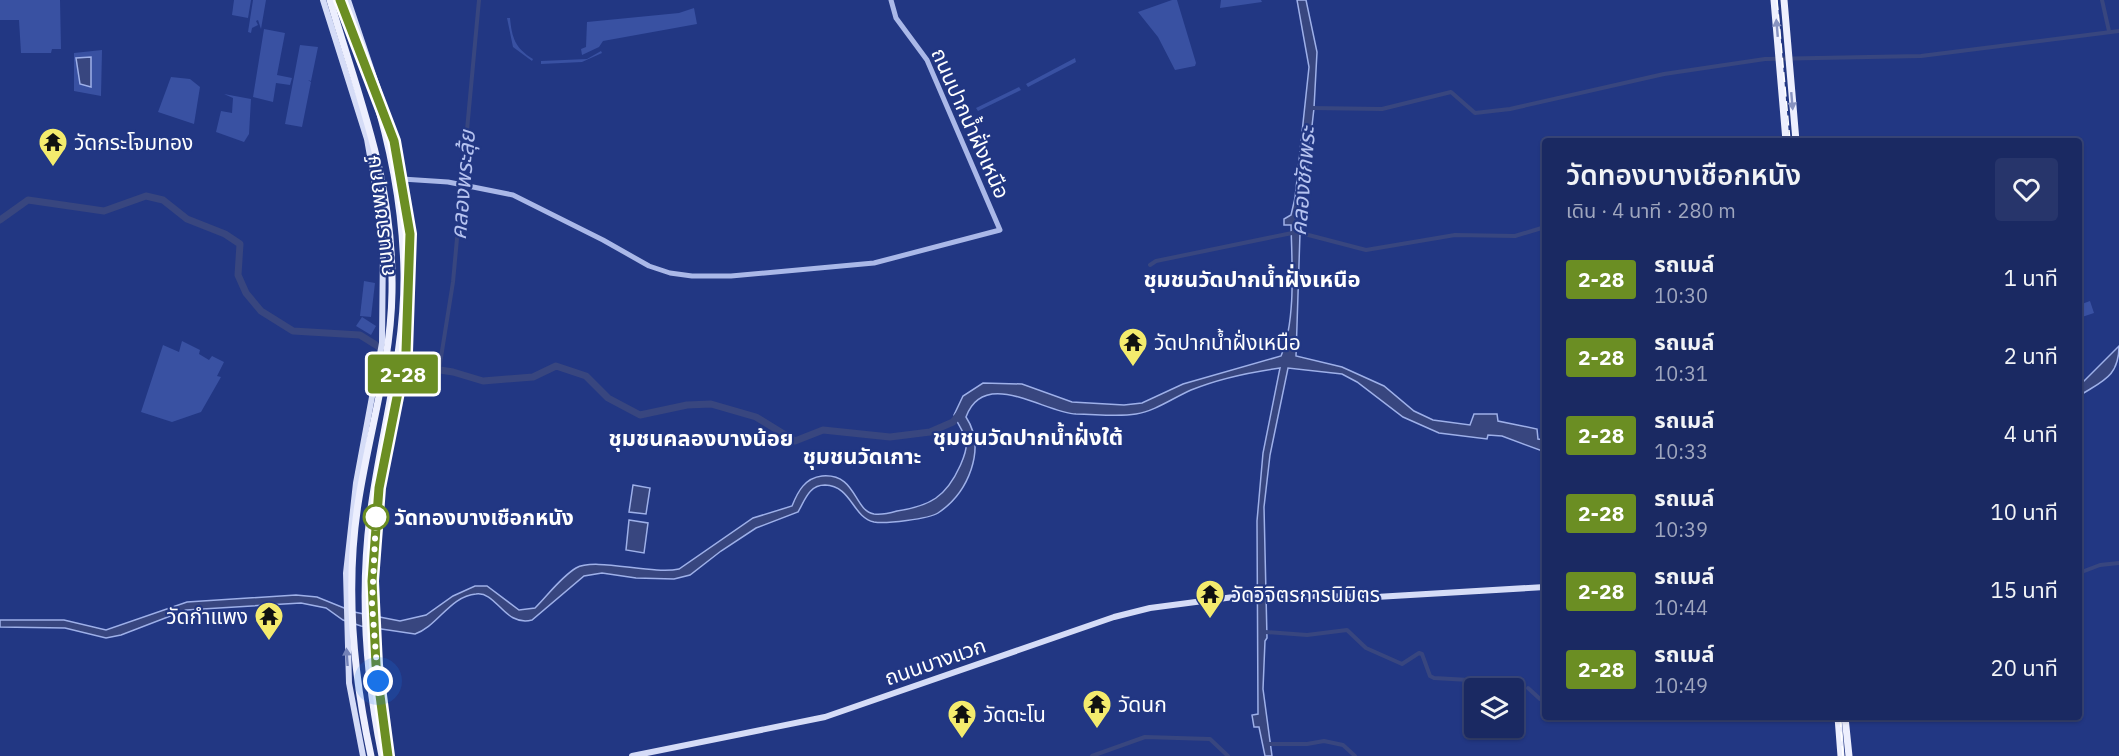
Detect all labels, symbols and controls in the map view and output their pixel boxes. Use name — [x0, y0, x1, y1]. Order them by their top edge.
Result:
one-way arrow — [1772, 18, 1782, 37]
street label: ถนนปากน้ำฝั่งเหนือ — [925, 43, 1017, 203]
one-way arrow — [1787, 92, 1797, 111]
water label: คลองชักพระ — [1283, 124, 1321, 237]
temple icon: วัดกระโจมทอง — [37, 126, 69, 168]
water label: คลองพระลุ้ย — [443, 127, 481, 241]
place label: วัดกระโจมทอง — [74, 128, 193, 156]
street label: ถนนราชพฤกษ์ — [358, 154, 400, 278]
text: วัดทองบางเชือกหนัง — [1566, 156, 1801, 193]
button: heart — [1995, 158, 2058, 221]
text: เดิน · 4 นาที · 280 m — [1566, 197, 1736, 224]
text: รถเมล์ — [1654, 249, 1714, 278]
text: 1 นาที — [2004, 263, 2058, 292]
district label: ชุมชนวัดปากน้ำฝั่งเหนือ — [1143, 264, 1361, 293]
text: 2-28 — [1578, 265, 1624, 293]
text: 10:30 — [1654, 282, 1708, 309]
temple icon: วัดปากน้ำฝั่งเหนือ — [1117, 326, 1149, 368]
text: รถเมล์ — [1654, 327, 1714, 356]
place label: วัดปากน้ำฝั่งเหนือ — [1154, 328, 1301, 356]
text: 2 นาที — [2004, 341, 2058, 370]
text: 2-28 — [1578, 343, 1624, 371]
line badge: 2-28 — [361, 354, 445, 394]
text: 2-28 — [380, 360, 426, 388]
text: 10:31 — [1654, 360, 1708, 387]
text: รถเมล์ — [1654, 405, 1714, 434]
text: 4 นาที — [2004, 419, 2058, 448]
text: 2-28 — [1578, 421, 1624, 449]
district label: ชุมชนวัดปากน้ำฝั่งใต้ — [933, 422, 1123, 451]
district label: ชุมชนคลองบางน้อย — [609, 423, 793, 452]
text: 10:33 — [1654, 438, 1708, 465]
district label: ชุมชนวัดเกาะ — [803, 441, 921, 470]
text: รถเมล์ — [1654, 483, 1714, 512]
text: 10 นาที — [1991, 497, 2058, 526]
text: 2-28 — [1578, 499, 1624, 527]
place label: วัดทองบางเชือกหนัง — [394, 503, 574, 531]
marker: วัดทองบางเชือกหนัง — [363, 504, 389, 530]
text: 10:39 — [1654, 516, 1708, 543]
text: รถเมล์ — [1654, 561, 1714, 590]
text: 15 นาที — [1991, 575, 2058, 604]
text: 2-28 — [1578, 577, 1624, 605]
temple icon: วัดวิจิตรการนิมิตร — [1194, 578, 1226, 620]
place label: วัดวิจิตรการนิมิตร — [1231, 580, 1380, 608]
text: 10:44 — [1654, 594, 1708, 621]
temple icon: วัดกำแพง — [253, 600, 285, 642]
place label: วัดกำแพง — [166, 602, 248, 630]
street label: ถนนบางแวก — [881, 631, 989, 691]
text: รถเมล์ — [1654, 639, 1714, 668]
one-way arrow — [343, 647, 352, 666]
text: 20 นาที — [1991, 653, 2058, 682]
text: 2-28 — [1578, 655, 1624, 683]
your location — [363, 666, 393, 696]
text: 10:49 — [1654, 672, 1708, 699]
map controls — [1464, 678, 1524, 738]
button: layers — [1464, 678, 1524, 738]
temple icon: วัดนก — [1081, 688, 1113, 730]
place label: วัดนก — [1118, 690, 1167, 718]
temple icon: วัดตะโน — [946, 698, 978, 740]
place label: วัดตะโน — [983, 700, 1046, 728]

